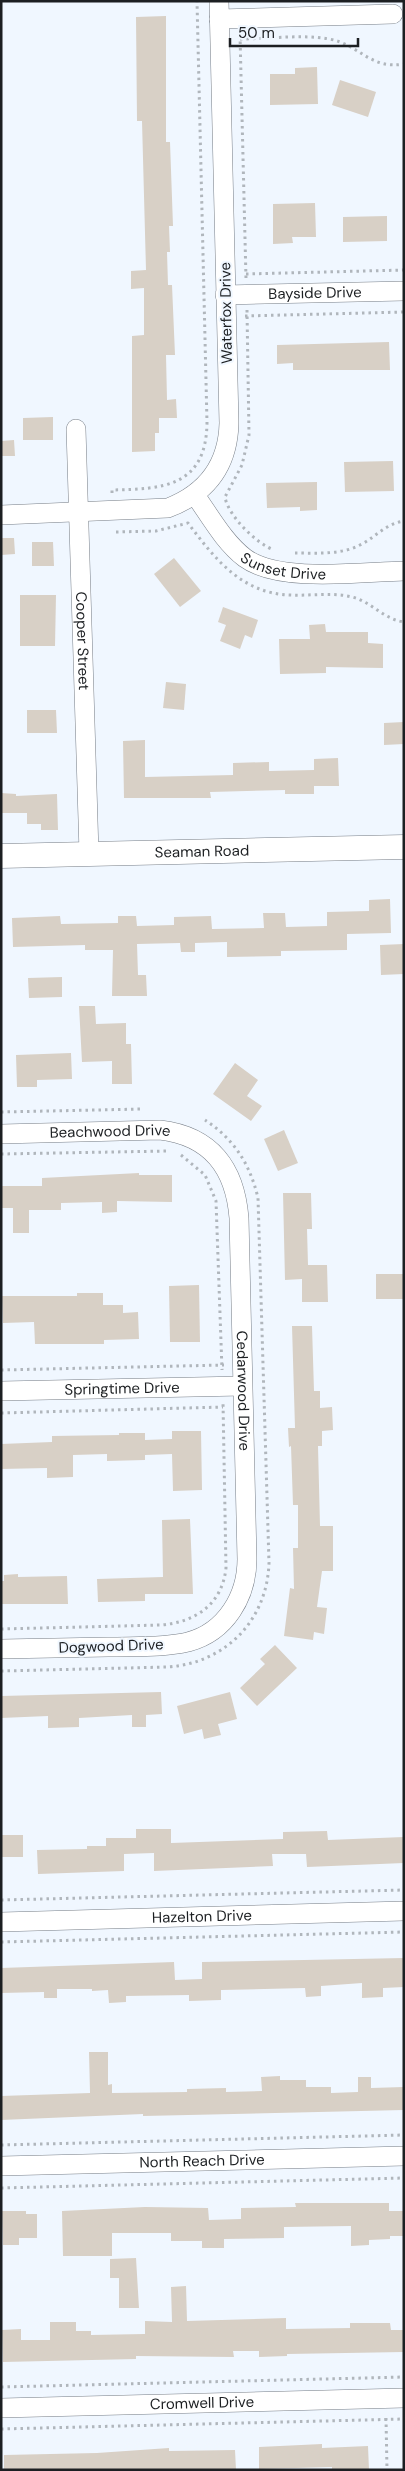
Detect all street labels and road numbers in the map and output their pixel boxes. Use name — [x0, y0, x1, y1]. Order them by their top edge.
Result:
street label: Waterfox Drive — [215, 262, 237, 364]
street label: Bayside Drive — [268, 282, 362, 304]
street label: Sunset Drive — [236, 548, 326, 584]
street label: Cooper Street — [71, 591, 94, 691]
street label: Seaman Road — [154, 840, 249, 863]
street label: Beachwood Drive — [49, 1120, 172, 1143]
street label: Cedarwood Drive — [232, 1330, 254, 1451]
street label: Springtime Drive — [64, 1377, 180, 1400]
street label: Dogwood Drive — [58, 1634, 164, 1658]
street label: Hazelton Drive — [152, 1905, 252, 1928]
street label: North Reach Drive — [139, 2149, 265, 2173]
street label: Cromwell Drive — [150, 2392, 254, 2414]

